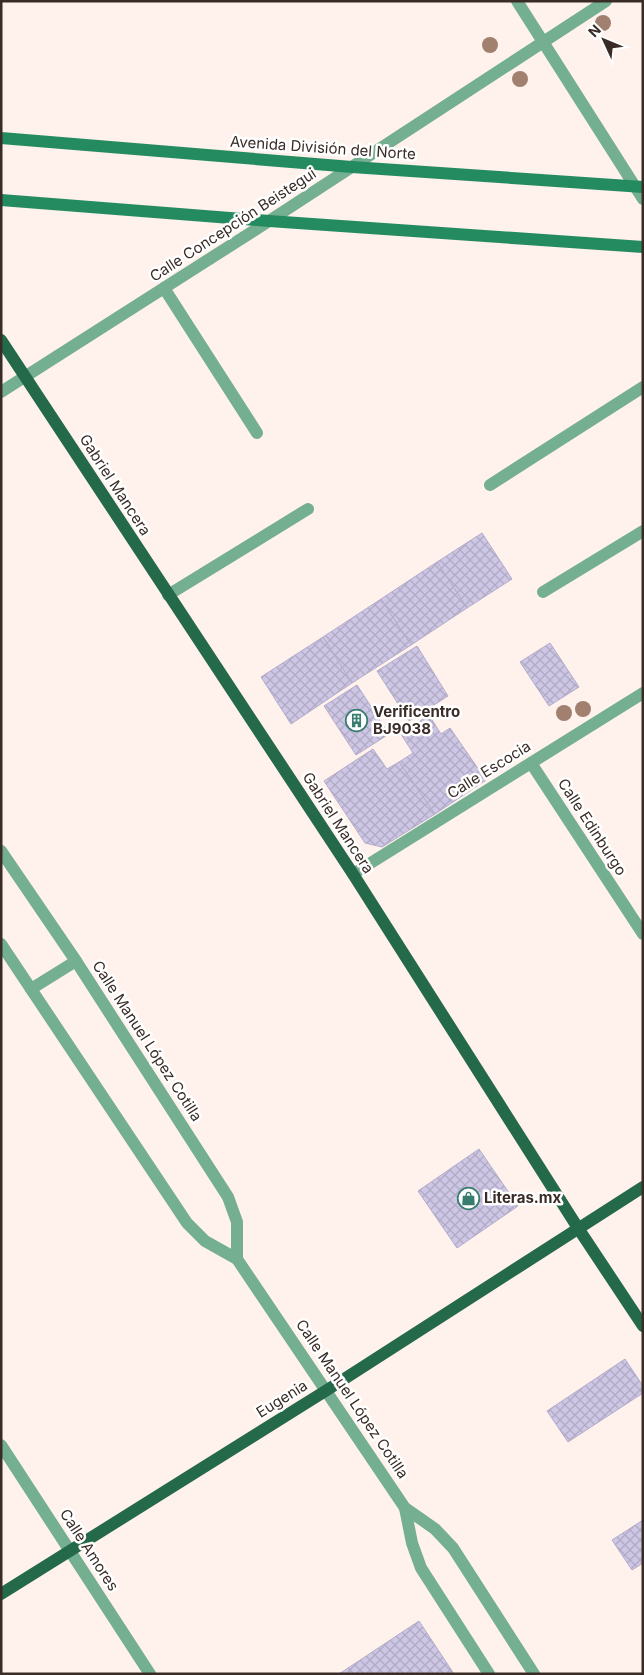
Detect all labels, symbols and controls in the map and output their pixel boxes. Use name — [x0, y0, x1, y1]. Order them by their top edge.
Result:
north arrow — [579, 15, 629, 65]
text: N — [584, 21, 604, 40]
street label: Avenida División del Norte — [230, 132, 417, 163]
street label: Calle Concepción Beistegui — [146, 164, 319, 286]
street label: Gabriel Mancera — [76, 430, 155, 539]
place label: Verificentro BJ9038 — [373, 702, 460, 738]
building icon: Verificentro BJ9038 — [345, 709, 369, 733]
street label: Calle Escocia — [444, 736, 534, 803]
street label: Gabriel Mancera — [299, 768, 378, 877]
street label: Calle Edinburgo — [554, 775, 631, 879]
street label: Calle Manuel López Cotilla — [88, 957, 207, 1125]
shop icon: Literas.mx — [456, 1186, 480, 1210]
place label: Literas.mx — [484, 1188, 562, 1207]
street label: Calle Manuel López Cotilla — [292, 1316, 413, 1482]
street label: Eugenia — [253, 1375, 311, 1422]
street label: Calle Amores — [56, 1505, 123, 1594]

